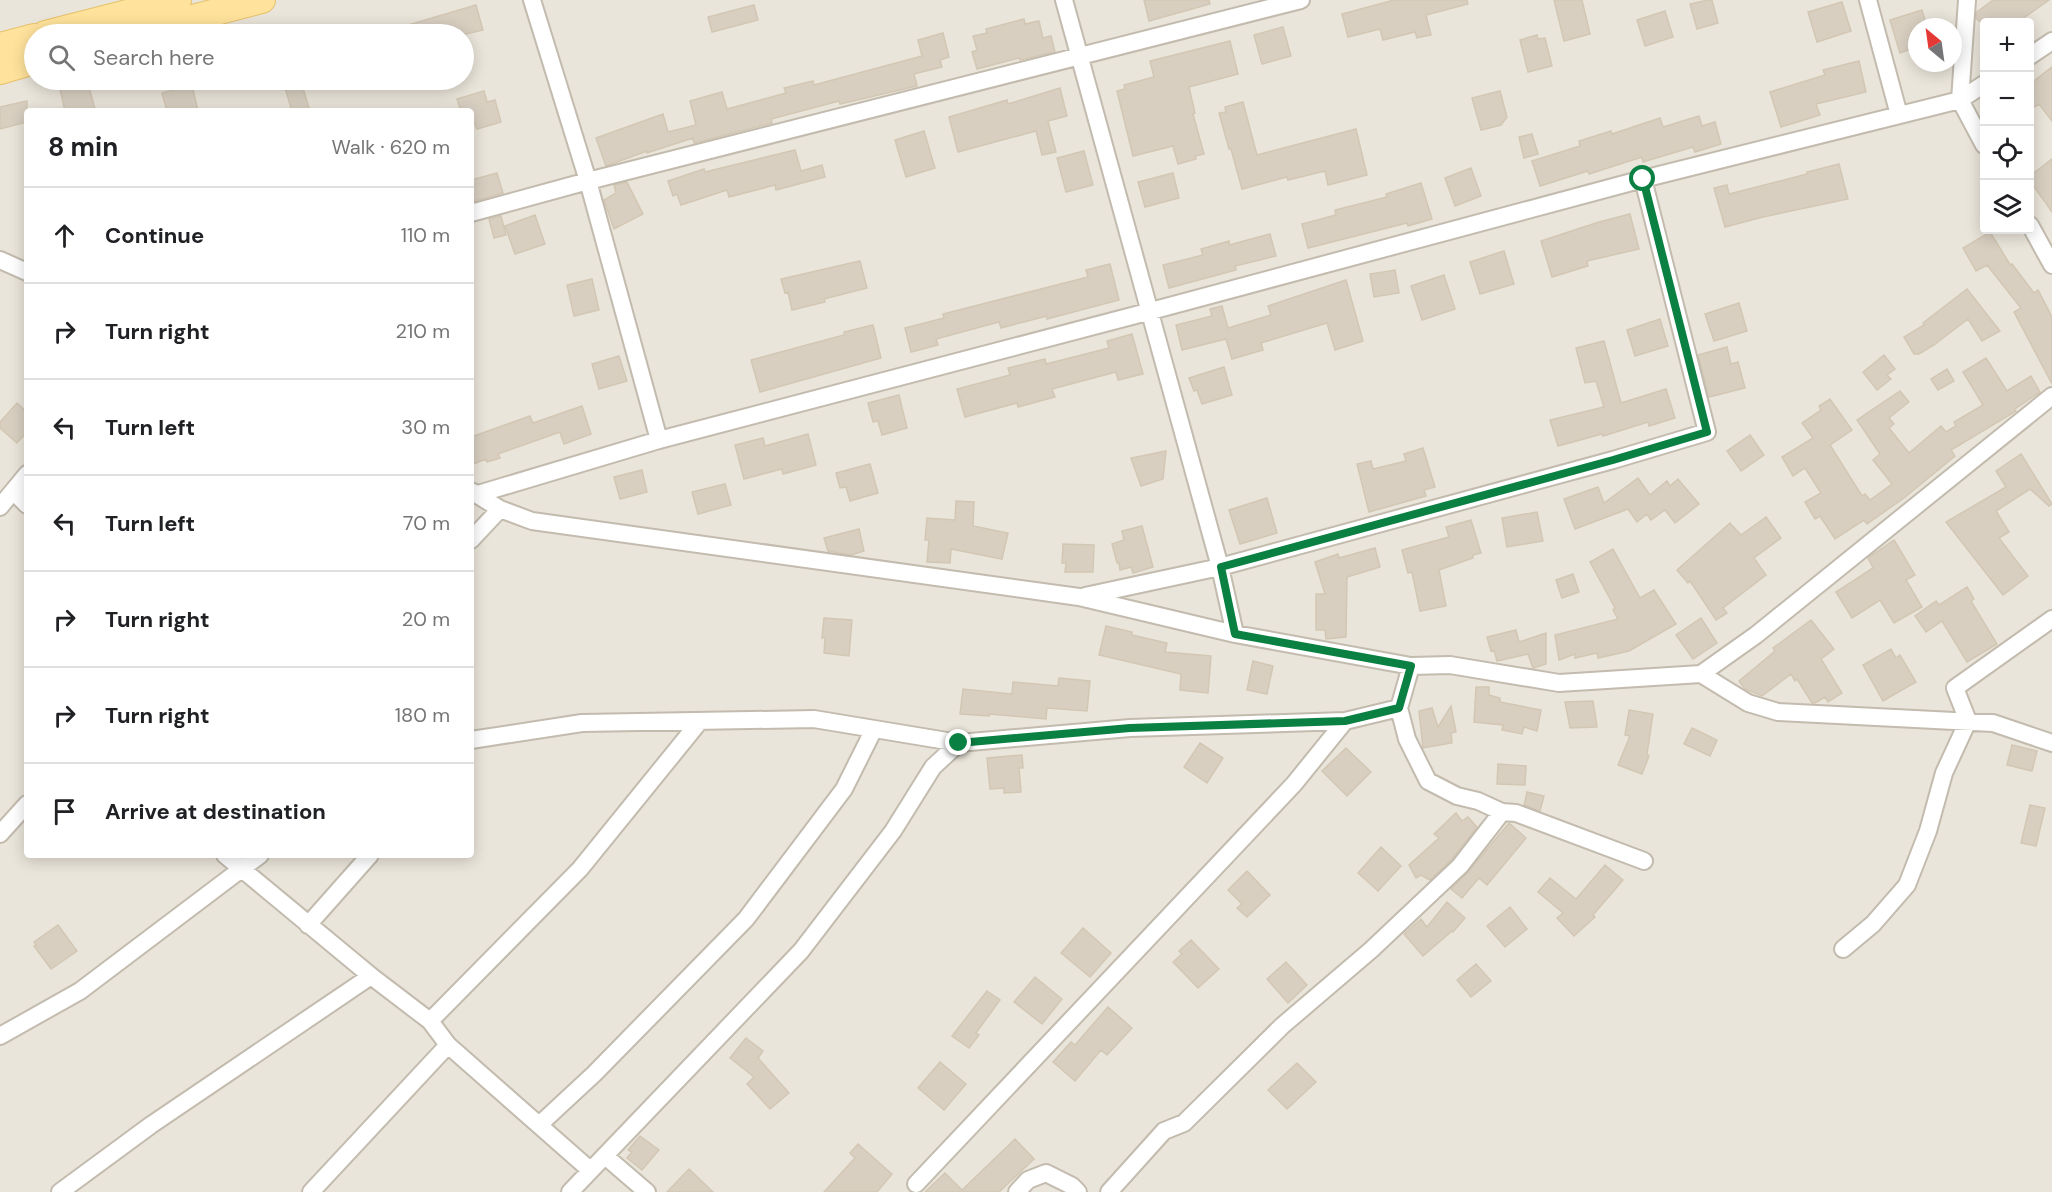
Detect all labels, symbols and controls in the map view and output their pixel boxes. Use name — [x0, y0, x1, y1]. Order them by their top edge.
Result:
north arrow — [1908, 18, 1962, 72]
map controls — [1980, 18, 2034, 234]
button: + — [1980, 18, 2034, 72]
search box — [24, 24, 474, 90]
icon: search — [45, 41, 78, 74]
text: Search here — [93, 43, 214, 72]
button: − — [1980, 72, 2034, 126]
button: locate — [1980, 126, 2034, 180]
text: 8 min — [48, 130, 118, 164]
text: Walk · 620 m — [331, 134, 450, 160]
route start — [1629, 165, 1655, 191]
button: layers — [1980, 180, 2034, 234]
icon: ahead — [48, 219, 81, 252]
text: Continue — [105, 221, 204, 250]
text: 110 m — [401, 222, 450, 248]
icon: right — [48, 315, 81, 348]
text: Turn right — [105, 317, 210, 346]
text: 210 m — [395, 318, 450, 344]
icon: left — [48, 411, 81, 444]
text: Turn left — [105, 413, 195, 442]
text: 30 m — [401, 414, 450, 440]
icon: left — [48, 507, 81, 540]
text: Turn left — [105, 509, 195, 538]
text: 70 m — [403, 510, 450, 536]
icon: right — [48, 603, 81, 636]
text: Turn right — [105, 605, 210, 634]
text: 20 m — [402, 606, 450, 632]
icon: right — [48, 699, 81, 732]
text: Turn right — [105, 701, 210, 730]
text: 180 m — [395, 702, 450, 728]
route end — [945, 729, 971, 755]
icon: arrive — [48, 795, 81, 828]
text: Arrive at destination — [105, 797, 326, 826]

